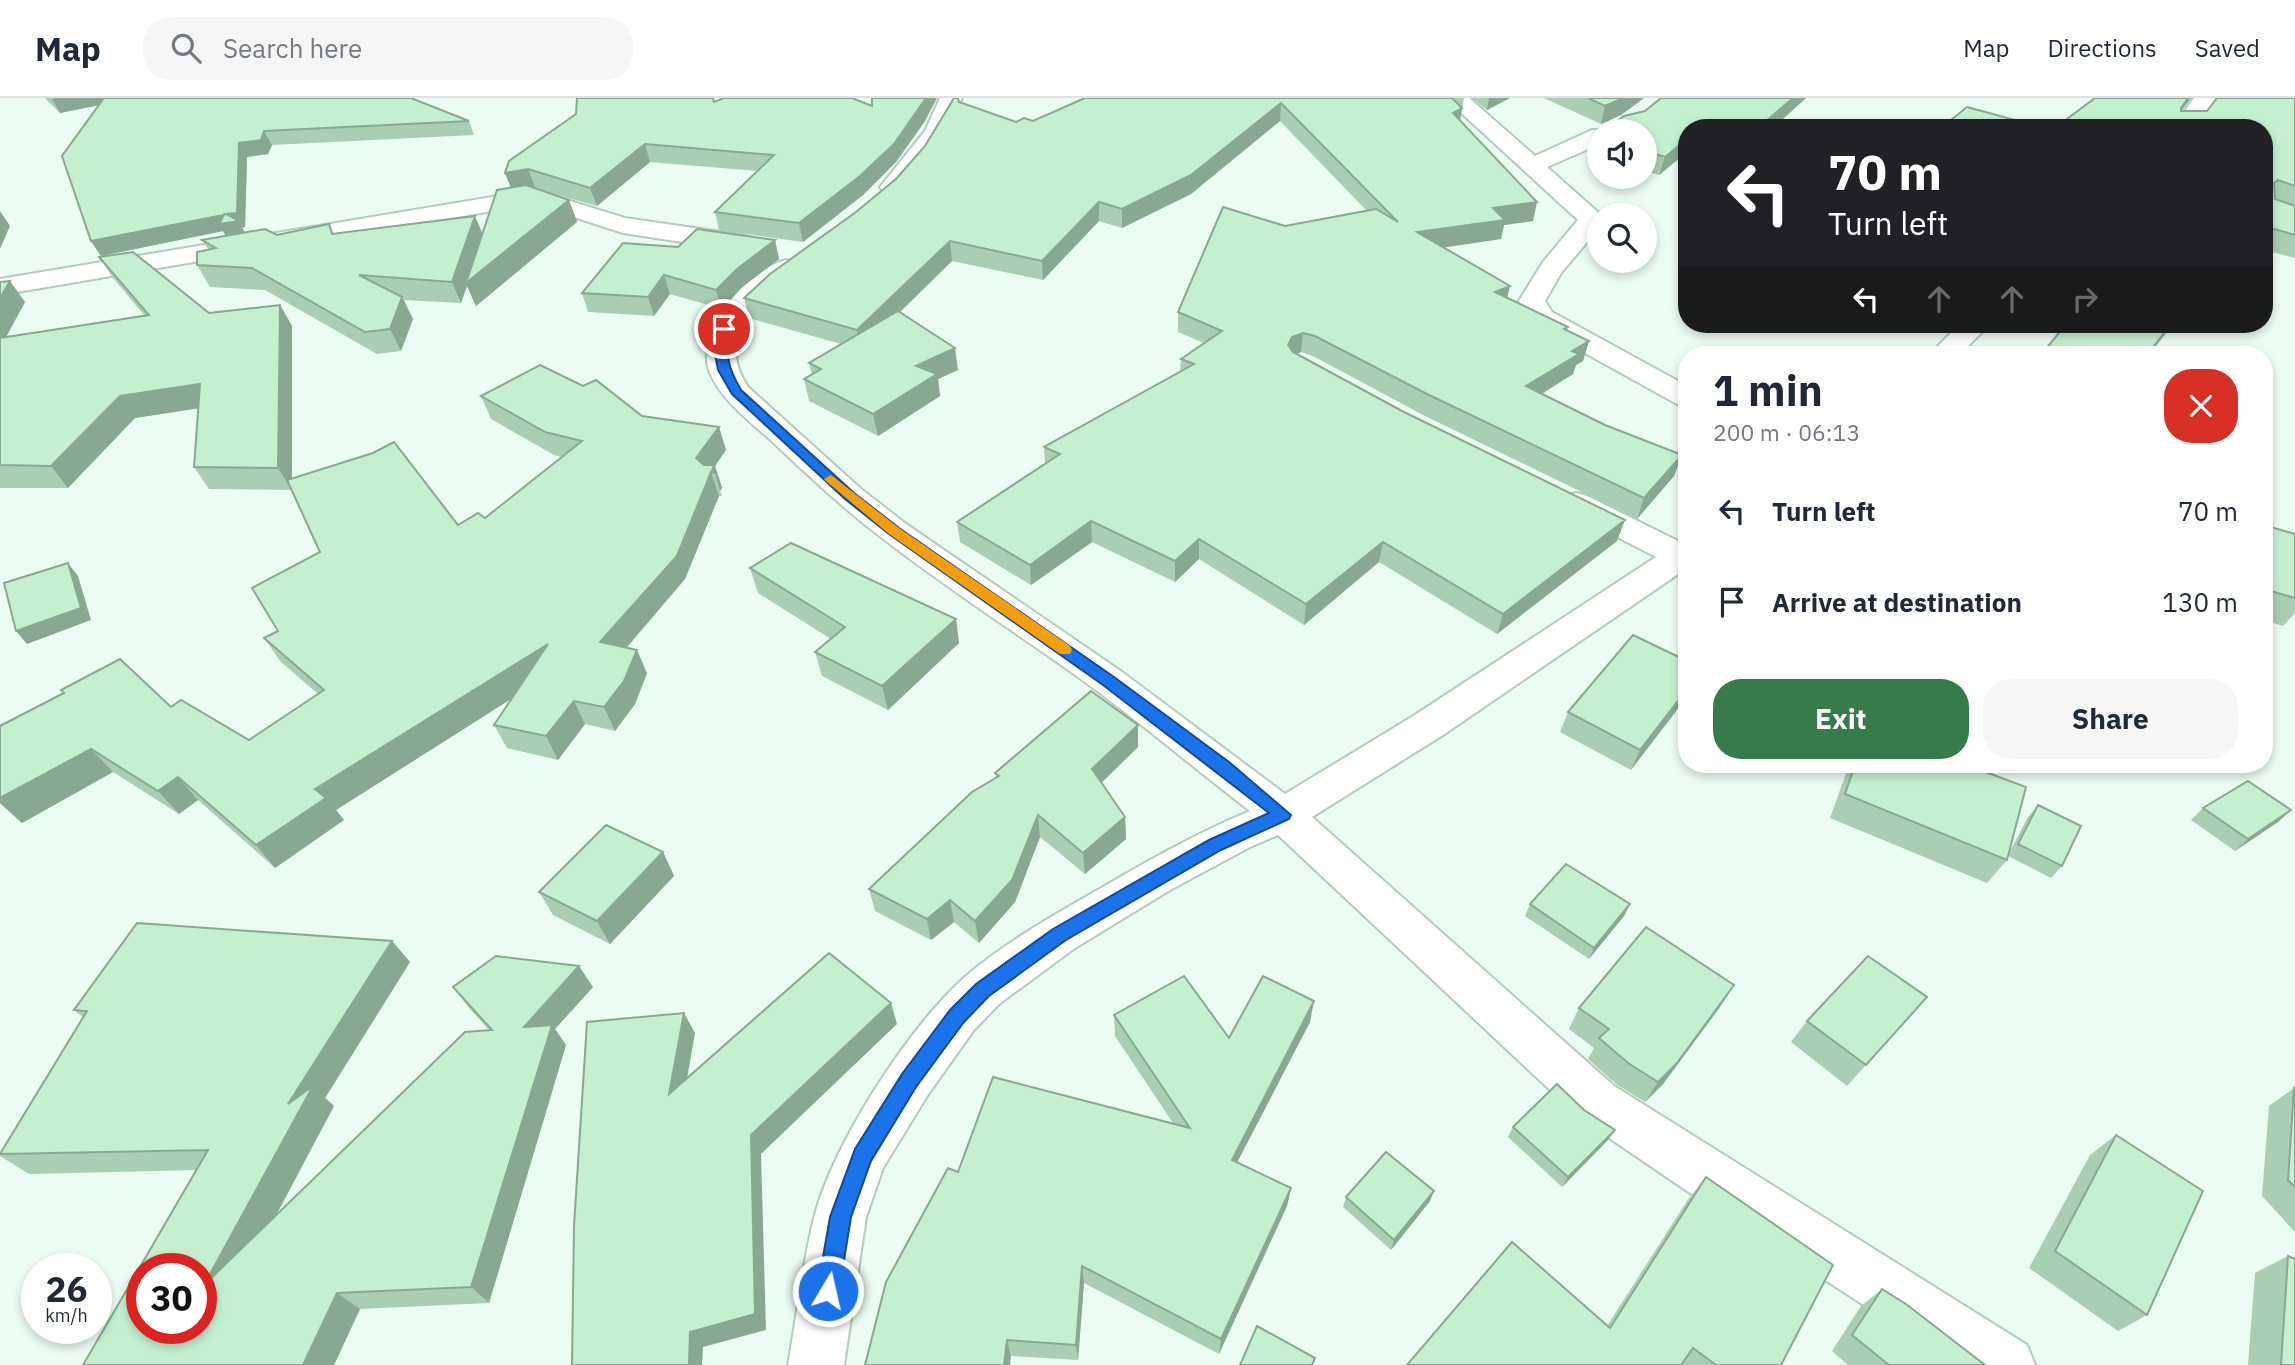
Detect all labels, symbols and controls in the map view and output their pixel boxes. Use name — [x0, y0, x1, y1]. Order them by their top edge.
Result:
search box — [143, 17, 633, 80]
text: Map — [35, 27, 101, 70]
icon: search — [167, 29, 205, 67]
text: Search here — [223, 31, 362, 65]
text: Map — [1963, 32, 2009, 64]
text: Directions — [2047, 32, 2157, 64]
text: Saved — [2195, 32, 2260, 64]
map controls — [1587, 119, 1657, 273]
button: sound — [1587, 119, 1657, 189]
text: 70 m — [1828, 140, 1942, 203]
icon: left — [1713, 147, 1804, 238]
text: Turn left — [1828, 202, 1948, 244]
button: search — [1587, 203, 1657, 273]
icon: left — [1847, 280, 1885, 318]
icon: ahead — [1920, 280, 1958, 318]
icon: ahead — [1993, 280, 2031, 318]
icon: right — [2066, 280, 2104, 318]
pin — [694, 299, 754, 359]
icon: arrive — [705, 310, 743, 348]
text: 1 min — [1713, 363, 1823, 418]
button: close — [2164, 369, 2238, 443]
text: 200 m · 06:13 — [1713, 417, 1860, 447]
icon: left — [1713, 492, 1751, 530]
text: Turn left — [1772, 494, 1875, 528]
text: 70 m — [2178, 494, 2238, 528]
icon: arrive — [1713, 583, 1751, 621]
text: Arrive at destination — [1772, 585, 2022, 619]
text: 130 m — [2162, 585, 2238, 619]
button: Exit — [1713, 679, 1969, 759]
button: Share — [1983, 679, 2238, 759]
speed limit sign: 30 — [126, 1253, 217, 1344]
position arrow — [791, 1254, 865, 1328]
text: 26 — [45, 1266, 88, 1312]
text: km/h — [45, 1304, 88, 1327]

